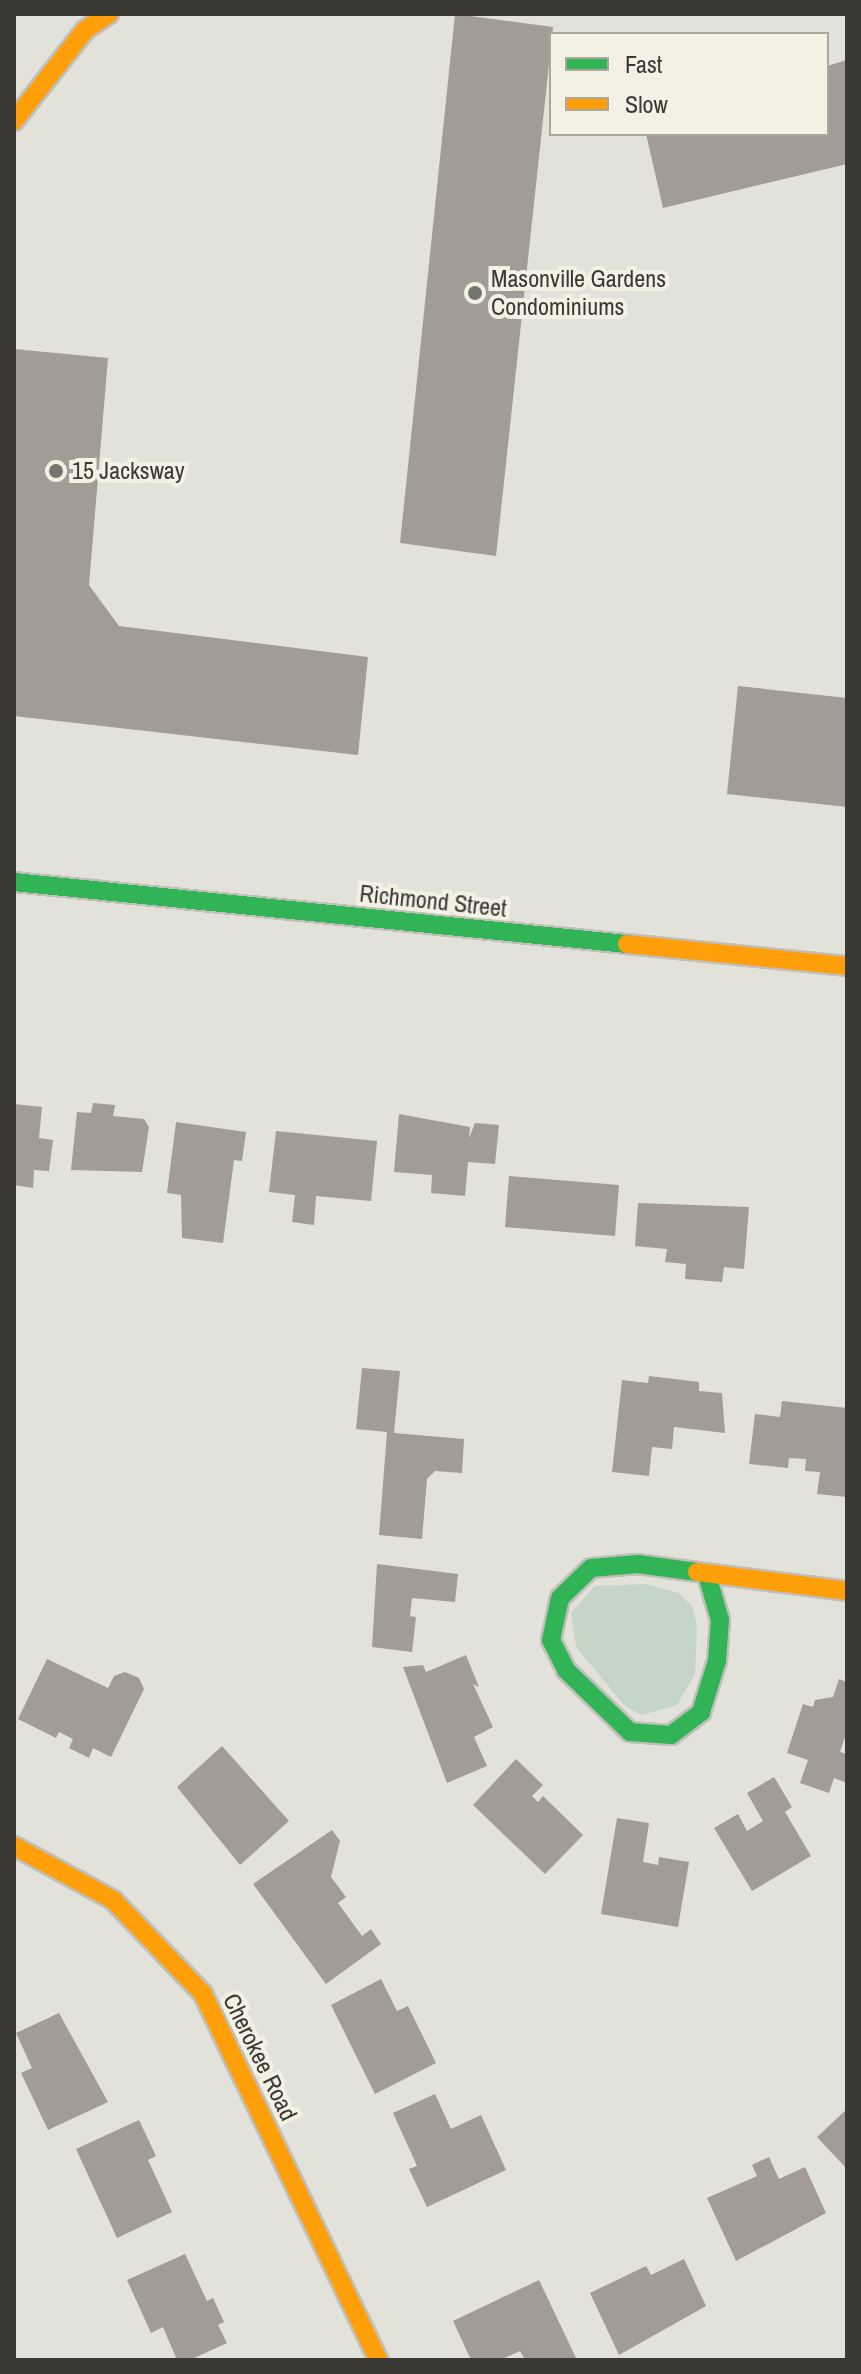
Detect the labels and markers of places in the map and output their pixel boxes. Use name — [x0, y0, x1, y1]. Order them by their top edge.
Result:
place label: Masonville Gardens Condominiums — [491, 265, 666, 321]
marker: Masonville Gardens Condominiums — [466, 284, 484, 302]
place label: 15 Jacksway — [72, 457, 185, 485]
marker: 15 Jacksway — [47, 462, 65, 480]

